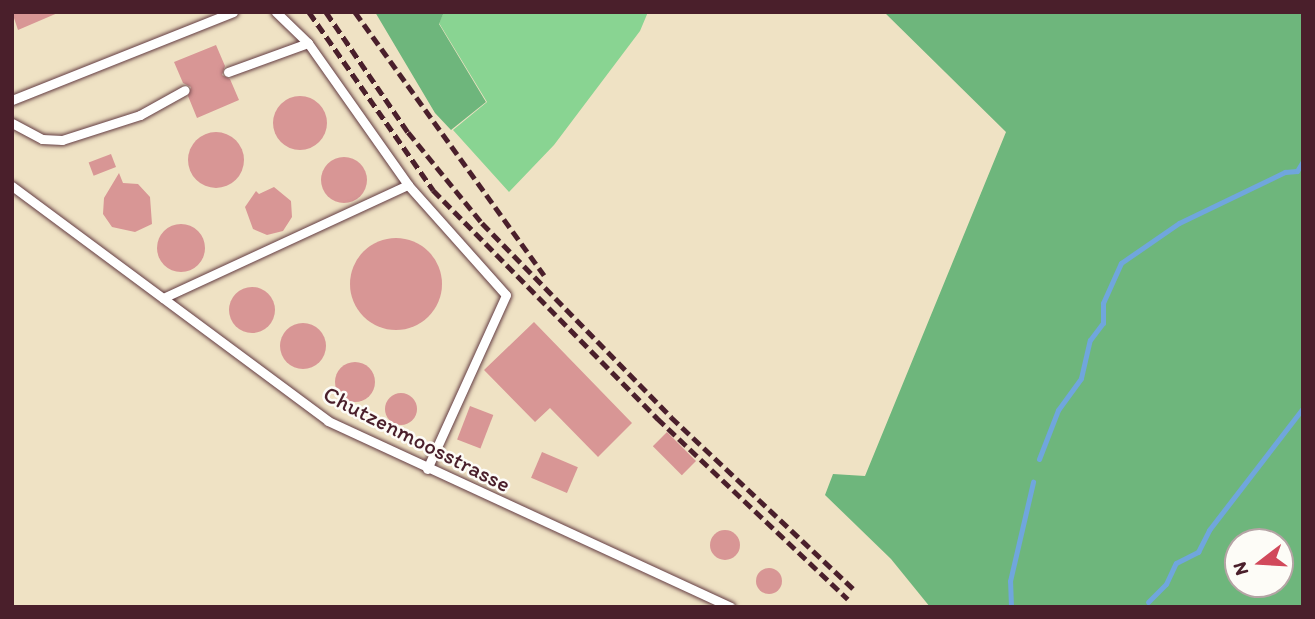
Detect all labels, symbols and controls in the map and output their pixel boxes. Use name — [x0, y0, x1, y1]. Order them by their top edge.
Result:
street label: Chutzenmoosstrasse — [319, 380, 515, 498]
north arrow — [1224, 528, 1294, 598]
text: N — [1227, 559, 1253, 578]

